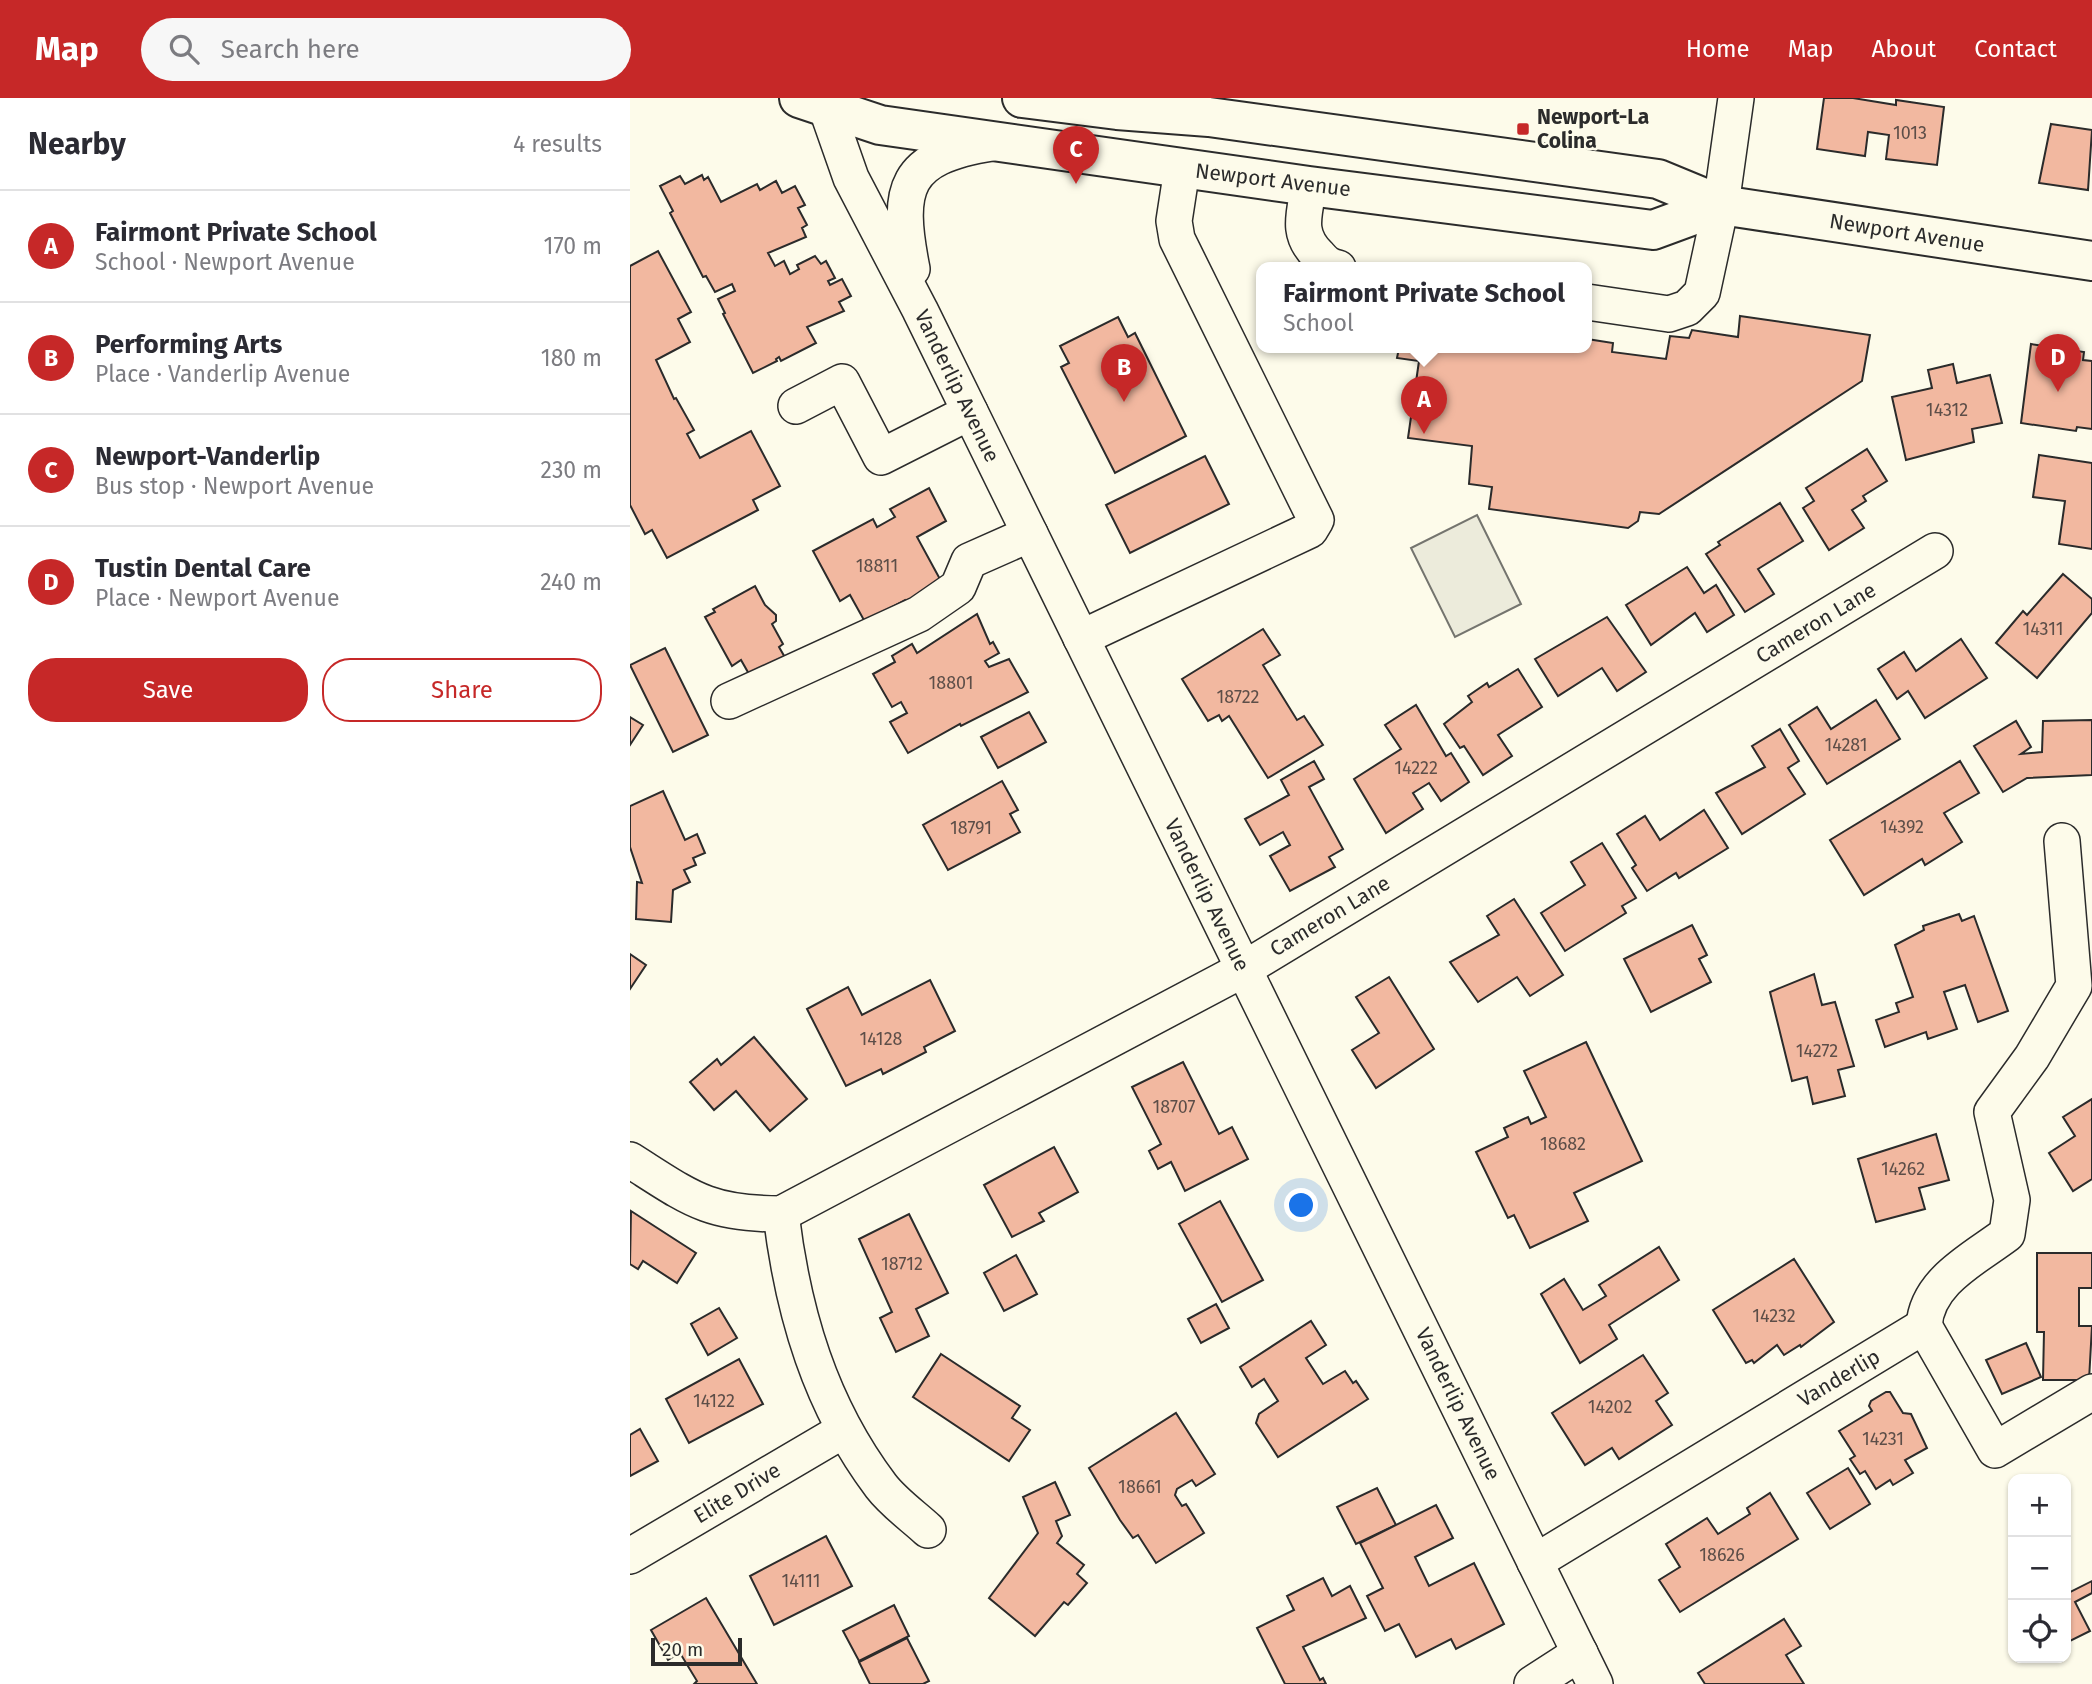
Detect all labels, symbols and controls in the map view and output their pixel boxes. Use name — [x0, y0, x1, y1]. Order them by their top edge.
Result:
search box — [141, 18, 631, 81]
text: Map — [35, 29, 99, 69]
icon: search — [165, 30, 203, 68]
text: Search here — [221, 34, 360, 65]
text: Home — [1686, 35, 1750, 63]
text: Map — [1788, 35, 1834, 63]
text: About — [1872, 35, 1936, 63]
text: Contact — [1974, 35, 2057, 63]
place label: Newport-La Colina — [1537, 104, 1649, 154]
marker: Newport-La Colina — [1515, 121, 1531, 137]
house number: 1013 — [1893, 122, 1927, 144]
text: Nearby — [28, 126, 126, 162]
pin: C — [1053, 126, 1099, 184]
text: 4 results — [513, 130, 602, 158]
street label: Newport Avenue — [1194, 158, 1352, 202]
street label: Newport Avenue — [1828, 208, 1986, 258]
text: Fairmont Private School — [95, 217, 377, 248]
text: A — [44, 232, 58, 260]
text: 170 m — [543, 232, 602, 260]
text: School · Newport Avenue — [95, 248, 355, 276]
popup — [1256, 262, 1592, 353]
text: Fairmont Private School — [1283, 278, 1565, 309]
street label: Vanderlip Avenue — [909, 305, 1005, 467]
text: School — [1283, 309, 1354, 337]
text: Performing Arts — [95, 329, 282, 360]
pin: D — [2035, 334, 2081, 392]
text: B — [44, 344, 58, 372]
text: 180 m — [541, 344, 602, 372]
pin: B — [1101, 344, 1147, 402]
text: Place · Vanderlip Avenue — [95, 360, 350, 388]
pin: A — [1401, 376, 1447, 434]
house number: 14312 — [1926, 399, 1968, 421]
text: Newport-Vanderlip — [95, 441, 320, 472]
text: C — [44, 456, 58, 484]
text: 230 m — [541, 456, 602, 484]
text: Bus stop · Newport Avenue — [95, 472, 374, 500]
text: Tustin Dental Care — [95, 553, 311, 584]
house number: 18811 — [856, 555, 898, 577]
text: D — [44, 568, 58, 596]
text: 240 m — [540, 568, 602, 596]
street label: Cameron Lane — [1751, 577, 1881, 669]
text: Place · Newport Avenue — [95, 584, 340, 612]
house number: 14311 — [2023, 618, 2063, 640]
button: Save — [28, 658, 308, 722]
button: Share — [322, 658, 602, 722]
house number: 18801 — [928, 672, 974, 694]
house number: 18722 — [1217, 686, 1260, 708]
house number: 14281 — [1824, 734, 1868, 756]
house number: 14222 — [1394, 757, 1438, 779]
street label: Vanderlip Avenue — [1159, 814, 1255, 976]
house number: 14392 — [1880, 816, 1924, 838]
house number: 18791 — [950, 817, 992, 839]
street label: Cameron Lane — [1265, 870, 1395, 962]
house number: 14128 — [860, 1028, 903, 1050]
house number: 14272 — [1796, 1040, 1838, 1062]
house number: 18707 — [1153, 1096, 1195, 1118]
house number: 18682 — [1540, 1133, 1586, 1155]
house number: 14262 — [1881, 1158, 1925, 1180]
your location — [1284, 1188, 1318, 1222]
house number: 18712 — [881, 1253, 923, 1275]
house number: 14232 — [1752, 1305, 1796, 1327]
street label: Vanderlip Avenue — [1410, 1323, 1506, 1485]
street label: Vanderlip — [1793, 1343, 1885, 1413]
house number: 14122 — [693, 1390, 735, 1412]
house number: 14202 — [1588, 1396, 1632, 1418]
house number: 14231 — [1862, 1428, 1904, 1450]
street label: Elite Drive — [689, 1457, 785, 1529]
map controls — [2008, 1474, 2071, 1663]
button: + — [2008, 1474, 2071, 1537]
house number: 18661 — [1118, 1476, 1162, 1498]
button: − — [2008, 1537, 2071, 1600]
house number: 18626 — [1699, 1544, 1745, 1566]
house number: 14111 — [781, 1570, 821, 1592]
button: locate — [2008, 1600, 2071, 1663]
scale bar — [651, 1635, 742, 1667]
text: 20 m — [662, 1638, 703, 1661]

